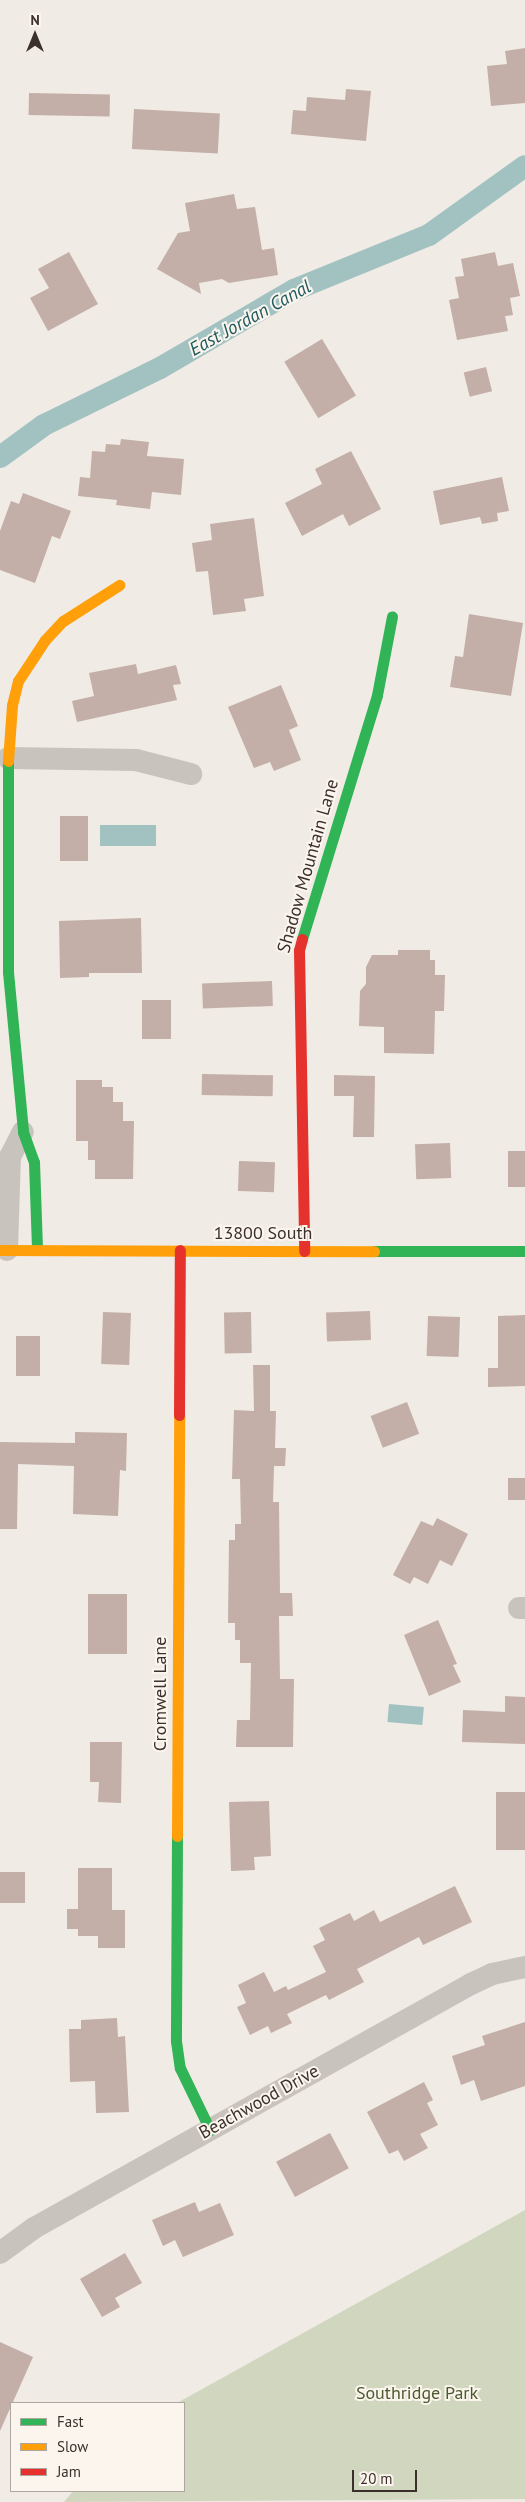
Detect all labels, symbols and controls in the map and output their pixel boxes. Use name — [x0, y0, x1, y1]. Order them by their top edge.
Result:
north arrow — [10, 10, 60, 60]
text: N — [30, 11, 40, 29]
water label: East Jordan Canal — [185, 275, 315, 361]
street label: Shadow Mountain Lane — [273, 776, 343, 956]
street label: 13800 South — [214, 1222, 312, 1244]
street label: Cromwell Lane — [149, 1637, 171, 1751]
street label: Beachwood Drive — [195, 2060, 323, 2144]
park label: Southridge Park — [356, 2382, 478, 2404]
legend — [10, 2402, 185, 2492]
text: Fast — [57, 2412, 84, 2431]
text: Slow — [57, 2437, 88, 2456]
scale bar — [355, 2460, 420, 2492]
text: Jam — [57, 2462, 81, 2481]
text: 20 m — [360, 2469, 393, 2488]

